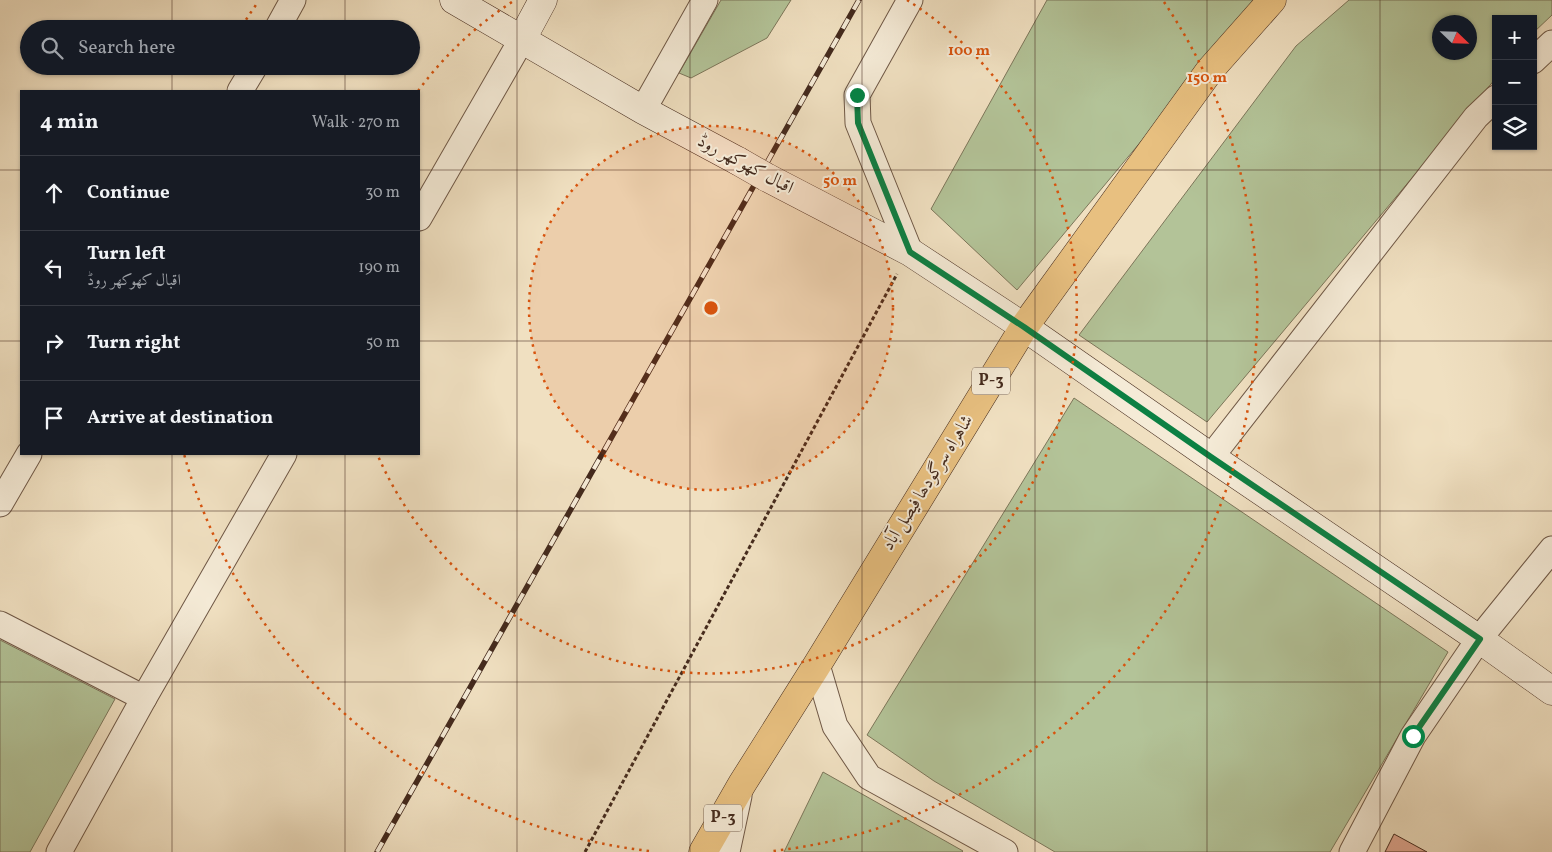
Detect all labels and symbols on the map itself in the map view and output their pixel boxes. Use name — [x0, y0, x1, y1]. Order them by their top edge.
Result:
north arrow — [1432, 15, 1477, 60]
text: 100 m — [948, 41, 991, 62]
text: 150 m — [1187, 68, 1227, 89]
route end — [846, 84, 869, 107]
street label: اقبال کھوکھر روڈ — [692, 129, 798, 201]
text: 50 m — [823, 171, 857, 192]
centre of rings — [702, 299, 720, 317]
road number: P-3 — [972, 368, 1010, 394]
street label: شاہراہ سرگودھا فیصل آباد — [876, 410, 980, 556]
route start — [1402, 725, 1425, 748]
road number: P-3 — [704, 804, 742, 831]

